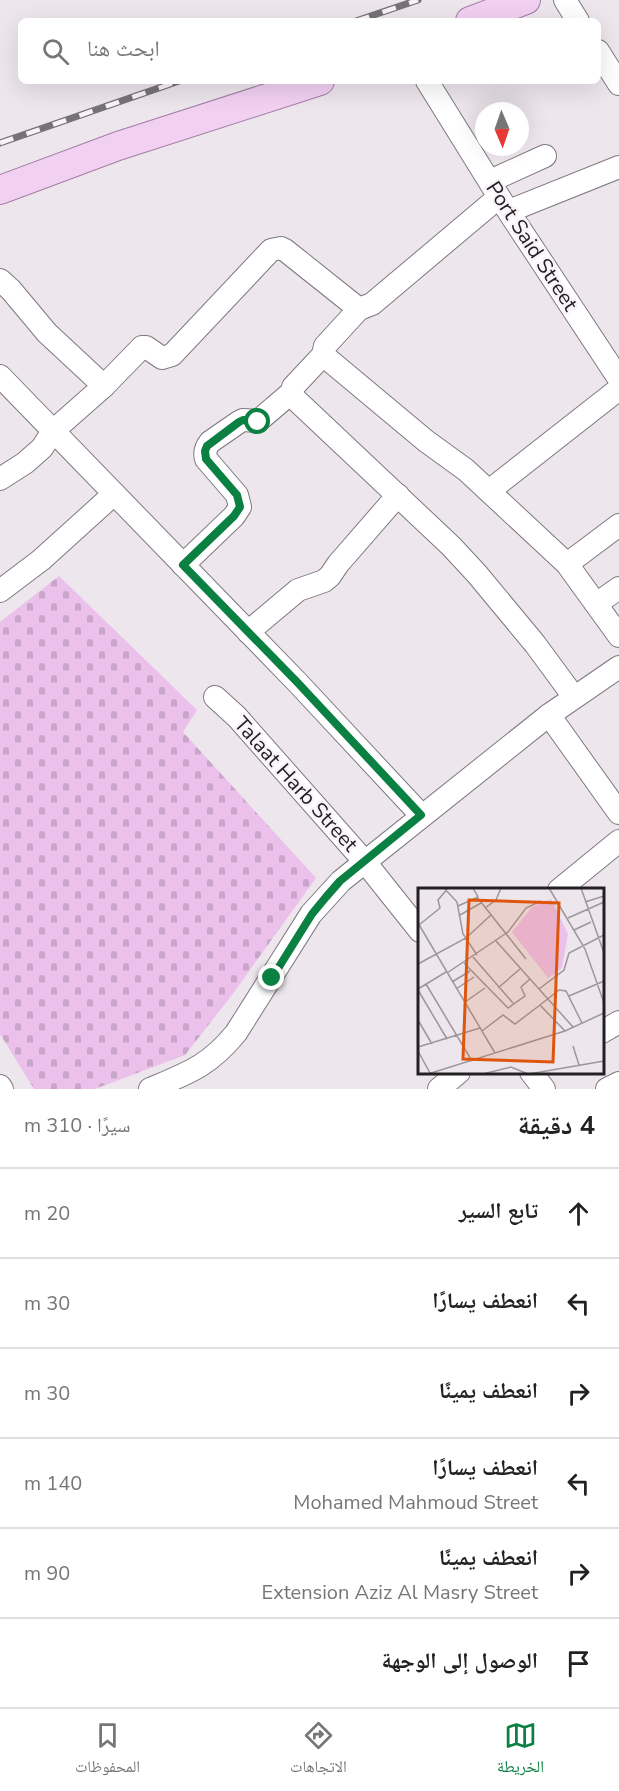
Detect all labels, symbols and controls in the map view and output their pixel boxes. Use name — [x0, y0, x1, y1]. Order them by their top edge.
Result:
search box — [18, 18, 601, 84]
text: ابحث هنا — [87, 34, 160, 64]
icon: search — [39, 35, 72, 68]
north arrow — [475, 102, 529, 156]
street label: Port Said Street — [480, 176, 585, 317]
route start — [244, 408, 270, 434]
street label: Talaat Harb Street — [228, 710, 365, 858]
inset map — [418, 888, 604, 1074]
route end — [258, 964, 284, 990]
text: 4 دقيقة — [518, 1108, 595, 1143]
text: سيرًا · 310 m — [24, 1112, 130, 1139]
text: تابع السير — [459, 1196, 538, 1226]
icon: ahead — [562, 1197, 595, 1230]
text: 20 m — [24, 1200, 70, 1227]
text: انعطف يسارًا — [432, 1286, 538, 1316]
icon: left — [562, 1287, 595, 1320]
text: 30 m — [24, 1290, 70, 1317]
text: انعطف يمينًا — [439, 1376, 538, 1406]
icon: right — [562, 1377, 595, 1410]
text: 30 m — [24, 1380, 70, 1407]
text: انعطف يسارًا — [432, 1453, 538, 1483]
icon: left — [562, 1467, 595, 1500]
text: 140 m — [24, 1470, 82, 1497]
text: Mohamed Mahmoud Street — [293, 1489, 538, 1516]
text: انعطف يمينًا — [439, 1543, 538, 1573]
icon: right — [562, 1557, 595, 1590]
text: 90 m — [24, 1560, 70, 1587]
text: Extension Aziz Al Masry Street — [261, 1579, 538, 1606]
text: الوصول إلى الوجهة — [381, 1646, 538, 1676]
icon: arrive — [562, 1647, 595, 1680]
tab: المحفوظات — [75, 1719, 140, 1782]
tab: الاتجاهات — [290, 1719, 347, 1782]
tab: الخريطة — [497, 1719, 544, 1782]

